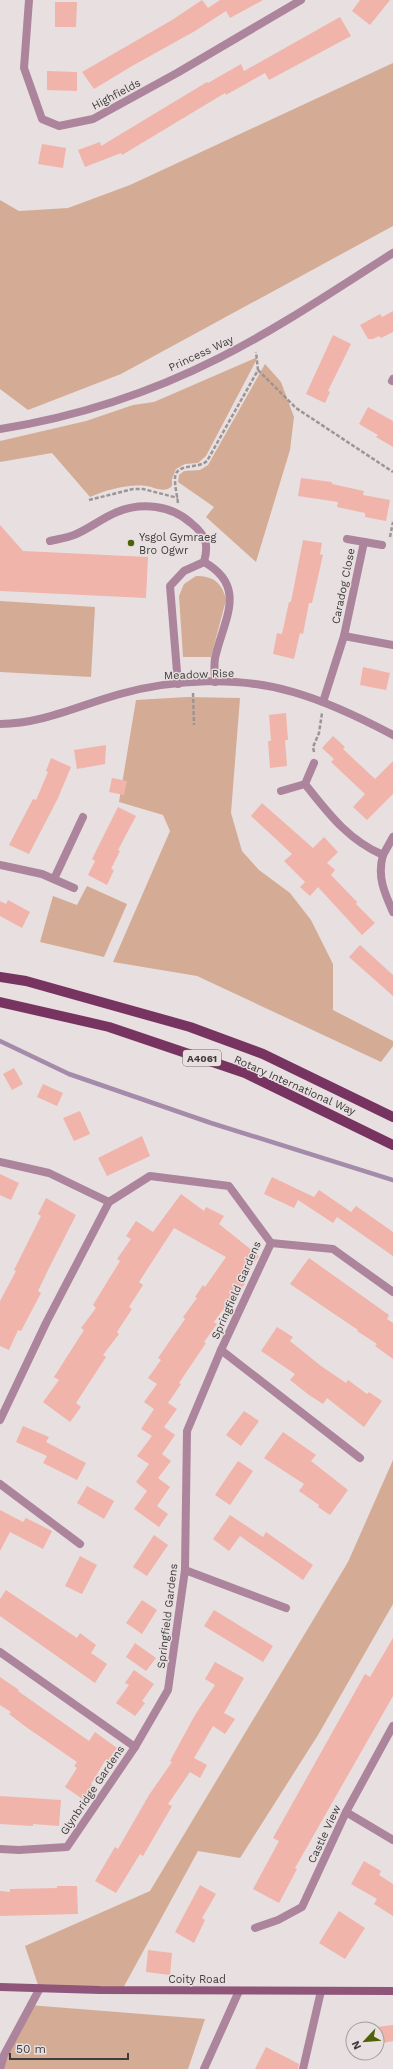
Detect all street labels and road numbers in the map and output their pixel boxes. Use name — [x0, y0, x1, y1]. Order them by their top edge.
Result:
street label: Highfields — [90, 76, 143, 113]
street label: Princess Way — [167, 333, 236, 374]
street label: Caradog Close — [329, 547, 358, 625]
street label: Meadow Rise — [164, 667, 234, 682]
road number: A4061 — [183, 1050, 221, 1066]
street label: Rotary International Way — [232, 1053, 358, 1118]
street label: Springfield Gardens — [209, 1239, 264, 1341]
street label: Springfield Gardens — [155, 1563, 180, 1669]
street label: Glynbridge Gardens — [58, 1743, 127, 1837]
street label: Castle View — [305, 1803, 344, 1865]
street label: Coity Road — [168, 1973, 226, 1986]

